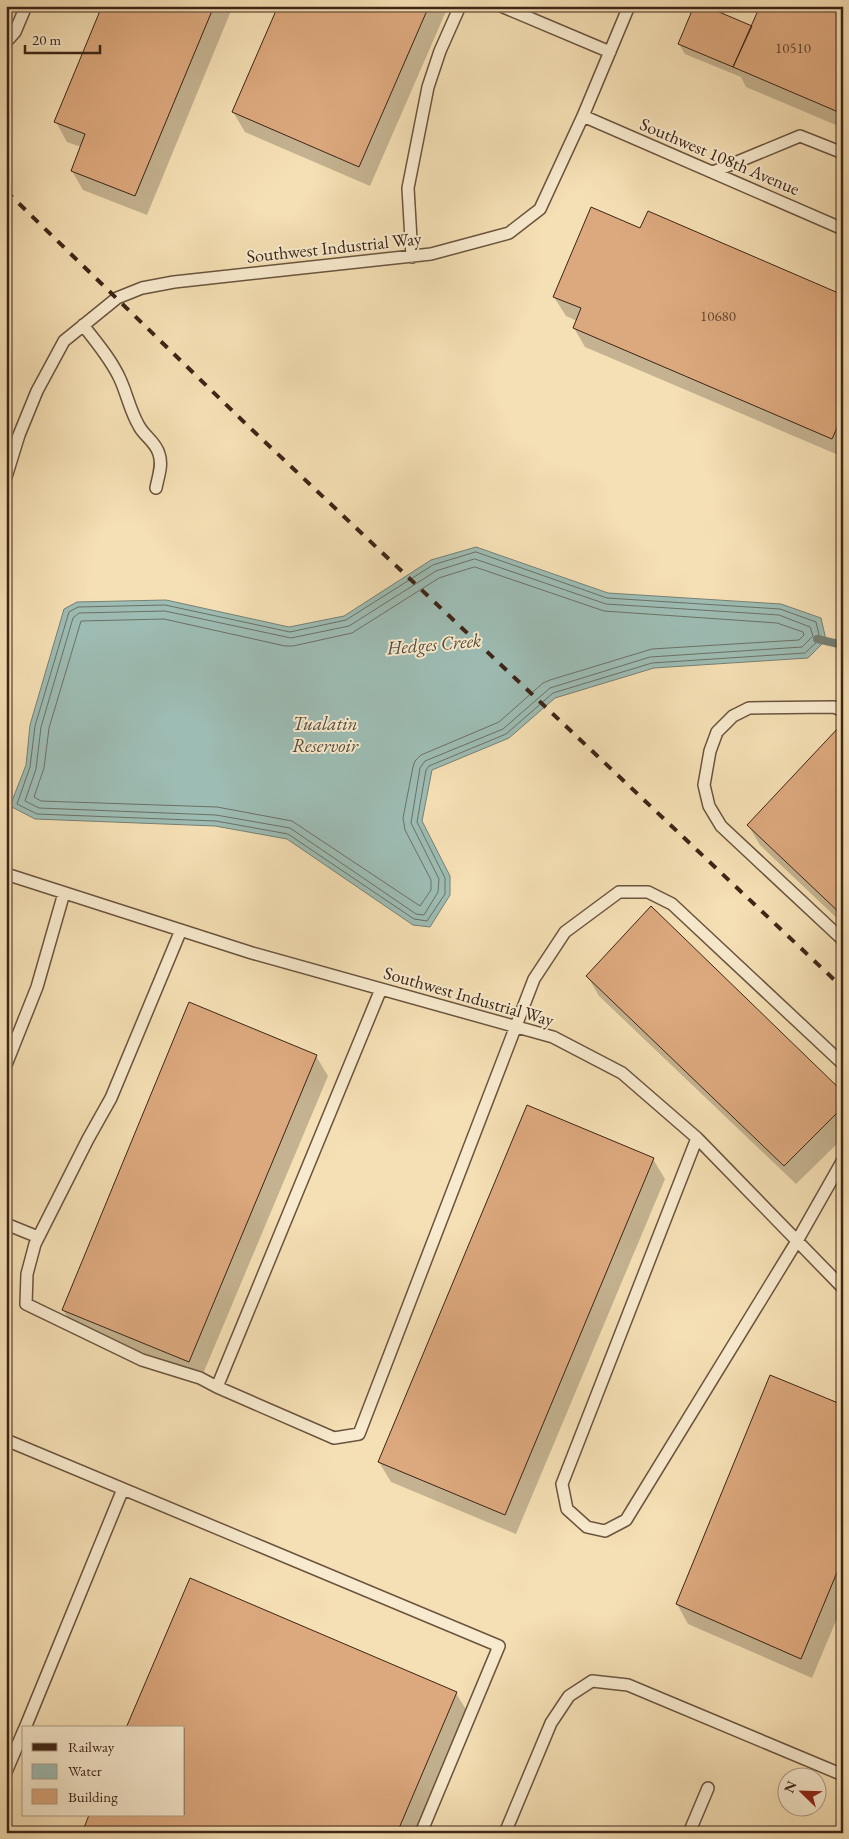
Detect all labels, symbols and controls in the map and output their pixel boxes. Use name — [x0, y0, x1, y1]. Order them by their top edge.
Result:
scale bar — [25, 22, 100, 54]
text: 20 m — [32, 30, 61, 49]
house number: 10510 — [775, 38, 811, 57]
street label: Southwest 108th Avenue — [637, 112, 803, 200]
street label: Southwest Industrial Way — [245, 226, 423, 268]
house number: 10680 — [700, 306, 736, 325]
water label: Hedges Creek — [385, 627, 482, 661]
water label: Tualatin Reservoir — [292, 711, 359, 758]
street label: Southwest Industrial Way — [381, 961, 557, 1031]
legend — [22, 1726, 185, 1816]
text: Railway — [68, 1737, 115, 1756]
text: Water — [68, 1761, 102, 1780]
north arrow — [776, 1766, 826, 1816]
text: N — [780, 1778, 801, 1796]
text: Building — [68, 1787, 118, 1806]

